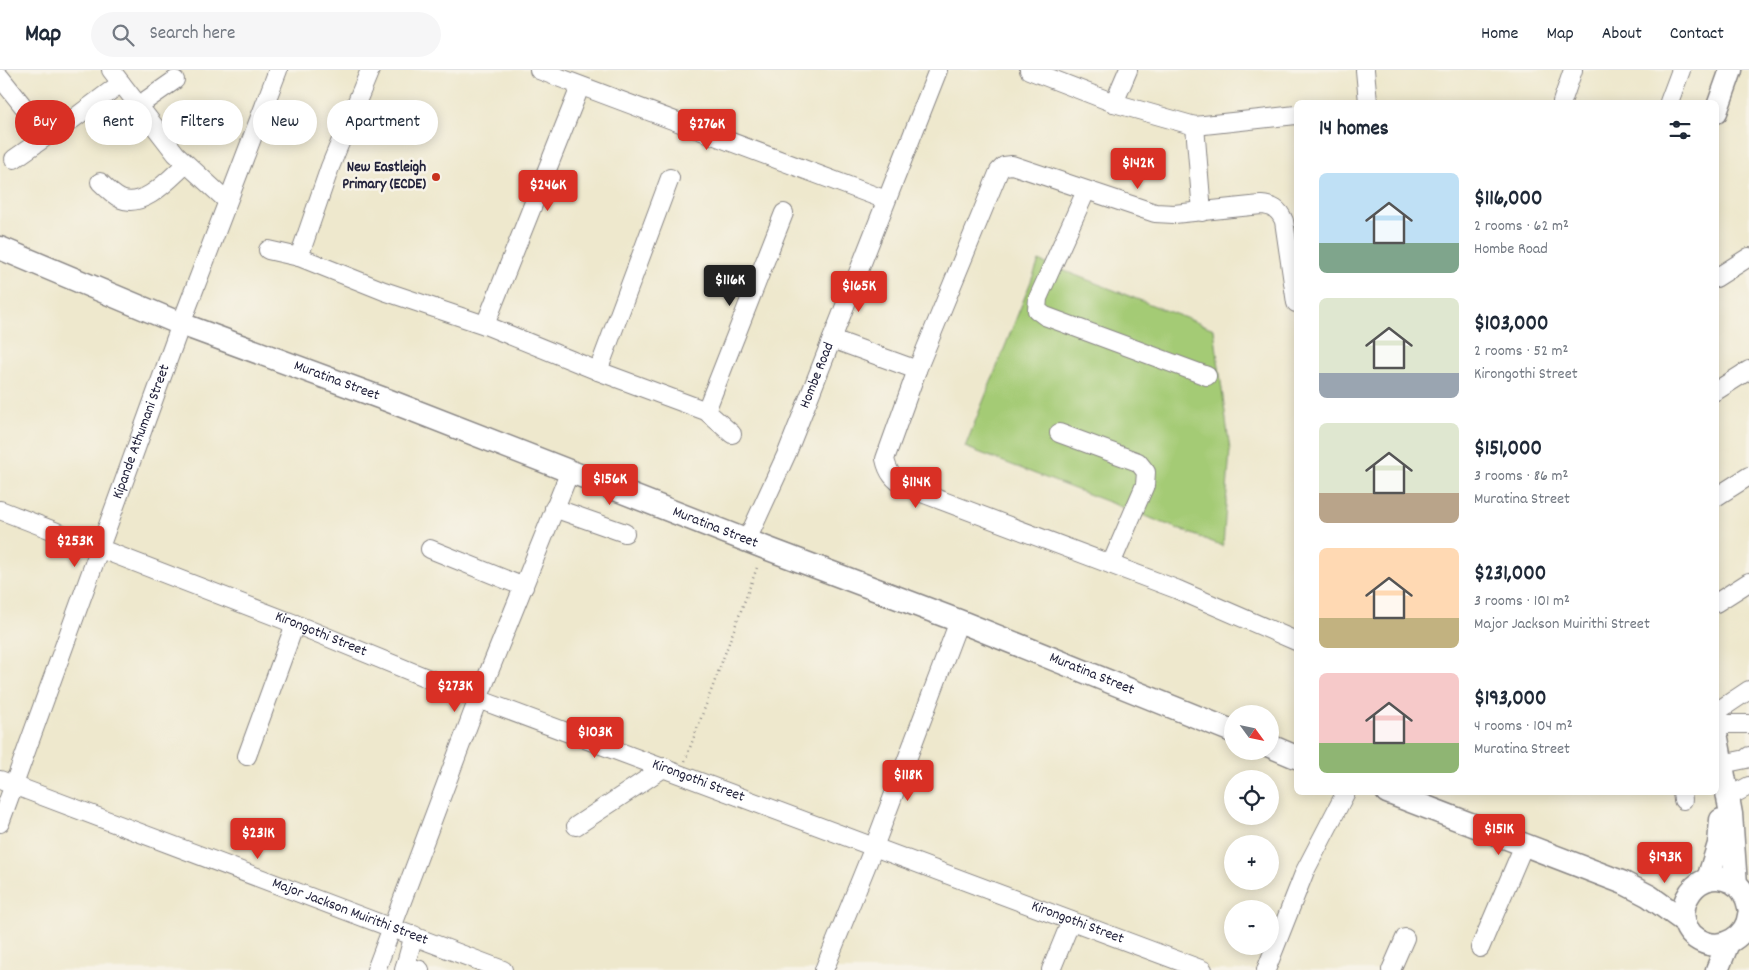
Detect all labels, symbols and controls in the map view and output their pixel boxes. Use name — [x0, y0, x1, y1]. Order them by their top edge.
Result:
search box — [91, 12, 441, 57]
text: Map — [25, 18, 61, 52]
icon: search — [109, 21, 137, 49]
text: Search here — [149, 21, 235, 48]
text: Home — [1481, 22, 1518, 47]
text: Map — [1546, 22, 1574, 47]
text: About — [1602, 22, 1642, 47]
text: Contact — [1670, 22, 1724, 47]
chip: Buy — [15, 100, 75, 145]
chip: Rent — [85, 100, 152, 145]
chip: Filters — [162, 100, 243, 145]
chip: New — [253, 100, 317, 145]
chip: Apartment — [327, 100, 438, 145]
pin: $276K — [672, 108, 742, 151]
text: $276K — [689, 113, 725, 136]
text: 14 homes — [1319, 115, 1389, 145]
icon: filters — [1666, 116, 1694, 144]
pin: $142K — [1103, 148, 1173, 190]
text: $142K — [1122, 152, 1154, 175]
place label: New Eastleigh Primary (ECDE) — [342, 157, 426, 196]
pin: $246K — [513, 170, 583, 212]
marker: New Eastleigh Primary (ECDE) — [430, 171, 442, 183]
text: $246K — [530, 174, 566, 197]
text: $116,000 — [1474, 185, 1542, 215]
icon: home — [1359, 193, 1419, 253]
text: 2 rooms · 62 m² — [1474, 215, 1569, 238]
text: Hombe Road — [1474, 238, 1548, 261]
pin: $116K — [695, 264, 765, 307]
text: $116K — [715, 269, 745, 292]
pin: $165K — [824, 270, 894, 313]
text: $165K — [842, 275, 876, 298]
text: $103,000 — [1474, 310, 1548, 340]
icon: home — [1359, 318, 1419, 378]
street label: Hombe Road — [795, 339, 840, 412]
text: 2 rooms · 52 m² — [1474, 340, 1568, 363]
street label: Muratina Street — [290, 355, 383, 407]
street label: Kipande Athumani Street — [107, 361, 177, 502]
text: Kirongothi Street — [1474, 363, 1578, 386]
text: $151,000 — [1474, 435, 1542, 465]
icon: home — [1359, 443, 1419, 503]
pin: $156K — [575, 464, 645, 506]
text: 3 rooms · 86 m² — [1474, 465, 1568, 488]
pin: $114K — [881, 466, 951, 509]
text: $156K — [593, 468, 627, 491]
text: $114K — [901, 471, 931, 494]
text: Muratina Street — [1474, 488, 1570, 511]
street label: Muratina Street — [669, 501, 761, 555]
pin: $253K — [40, 526, 110, 568]
text: $253K — [56, 530, 94, 553]
text: $231,000 — [1474, 560, 1546, 590]
icon: home — [1359, 568, 1419, 628]
text: 3 rooms · 101 m² — [1474, 590, 1570, 613]
street label: Kirongothi Street — [272, 606, 370, 663]
text: Major Jackson Muirithi Street — [1474, 613, 1650, 636]
street label: Muratina Street — [1046, 647, 1138, 702]
pin: $273K — [420, 670, 490, 713]
text: $273K — [437, 675, 473, 698]
text: $193,000 — [1474, 685, 1547, 715]
icon: home — [1359, 693, 1419, 753]
north arrow — [1224, 705, 1279, 760]
map controls — [1224, 705, 1279, 955]
text: 4 rooms · 104 m² — [1474, 715, 1573, 738]
pin: $103K — [560, 716, 630, 759]
text: $103K — [578, 721, 612, 744]
text: Muratina Street — [1474, 738, 1570, 761]
street label: Kirongothi Street — [649, 754, 748, 809]
pin: $118K — [873, 760, 943, 802]
text: $118K — [894, 764, 922, 787]
button: locate — [1224, 770, 1279, 825]
pin: $151K — [1464, 814, 1534, 856]
pin: $231K — [223, 818, 293, 860]
text: $151K — [1484, 818, 1514, 841]
text: $231K — [241, 822, 275, 845]
button: + — [1224, 835, 1279, 890]
pin: $193K — [1630, 842, 1700, 884]
text: $193K — [1648, 846, 1682, 869]
street label: Major Jackson Muirithi Street — [269, 873, 431, 952]
street label: Kirongothi Street — [1028, 896, 1127, 951]
button: − — [1224, 900, 1279, 955]

